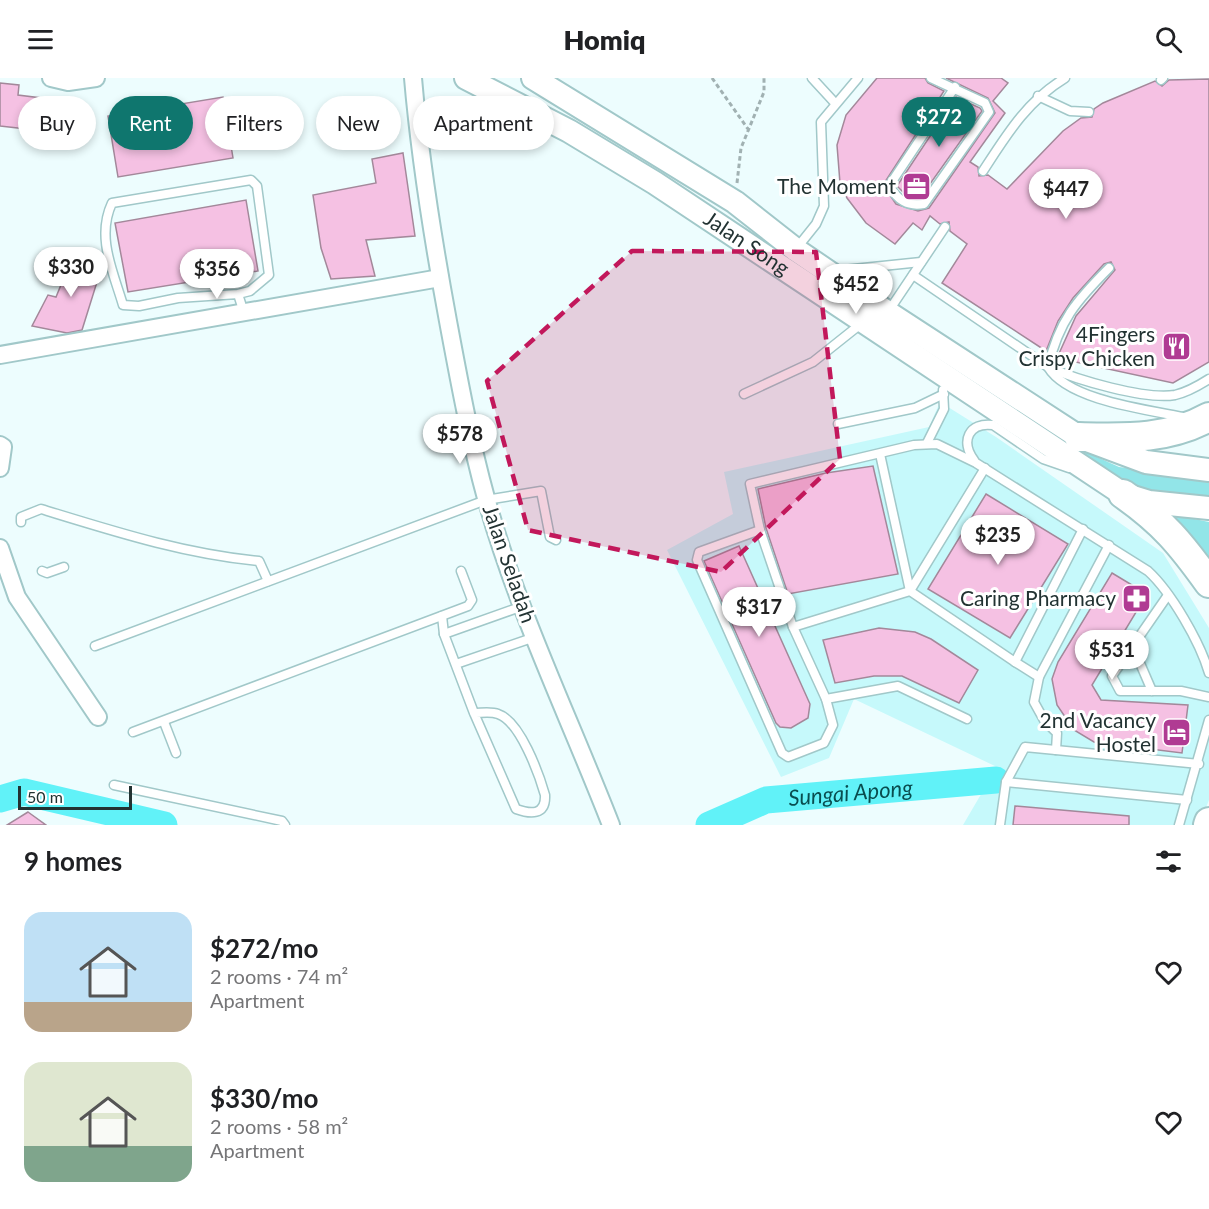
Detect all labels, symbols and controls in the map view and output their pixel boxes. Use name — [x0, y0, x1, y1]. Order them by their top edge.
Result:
icon: menu — [24, 23, 57, 56]
text: Homiq — [564, 23, 645, 56]
icon: search — [1152, 23, 1185, 56]
chip: Buy — [18, 96, 96, 150]
chip: Rent — [108, 96, 193, 150]
chip: Filters — [205, 96, 304, 150]
chip: New — [316, 96, 401, 150]
chip: Apartment — [413, 96, 554, 150]
pin: $272 — [903, 97, 975, 148]
text: $272 — [916, 104, 962, 128]
pin: $447 — [1030, 169, 1102, 220]
office icon: The Moment — [901, 171, 933, 203]
place label: The Moment — [777, 173, 896, 198]
text: $447 — [1043, 176, 1089, 200]
street label: Jalan Song — [700, 205, 795, 280]
pin: $330 — [35, 247, 107, 298]
pin: $356 — [181, 249, 253, 300]
text: $330 — [48, 254, 94, 278]
text: $356 — [194, 256, 240, 280]
pin: $452 — [820, 264, 892, 315]
text: $452 — [833, 271, 879, 295]
place label: 4Fingers Crispy Chicken — [1018, 321, 1155, 370]
restaurant icon: 4Fingers Crispy Chicken — [1160, 331, 1192, 363]
pin: $578 — [424, 414, 496, 465]
text: $578 — [437, 421, 483, 445]
street label: Jalan Seladah — [479, 501, 542, 626]
pin: $235 — [962, 515, 1034, 566]
text: $235 — [975, 522, 1021, 546]
pharmacy icon: Caring Pharmacy — [1121, 583, 1153, 615]
place label: Caring Pharmacy — [960, 585, 1116, 610]
pin: $317 — [723, 587, 795, 638]
text: $317 — [736, 594, 782, 618]
pin: $531 — [1076, 630, 1148, 681]
text: $531 — [1089, 637, 1135, 661]
place label: 2nd Vacancy Hostel — [1040, 707, 1156, 756]
hotel icon: 2nd Vacancy Hostel — [1161, 717, 1193, 749]
water label: Sungai Apong — [787, 773, 914, 811]
scale bar — [18, 783, 132, 810]
text: 50 m — [27, 787, 63, 806]
text: 9 homes — [24, 845, 122, 877]
icon: filters — [1152, 845, 1185, 878]
text: $272/mo — [210, 932, 318, 964]
icon: home — [72, 936, 144, 1008]
icon: heart — [1152, 956, 1185, 989]
text: 2 rooms · 74 m² — [210, 964, 348, 988]
text: Apartment — [210, 988, 304, 1012]
text: $330/mo — [210, 1082, 318, 1114]
icon: home — [72, 1086, 144, 1158]
icon: heart — [1152, 1106, 1185, 1139]
text: 2 rooms · 58 m² — [210, 1114, 348, 1138]
text: Apartment — [210, 1138, 304, 1162]

